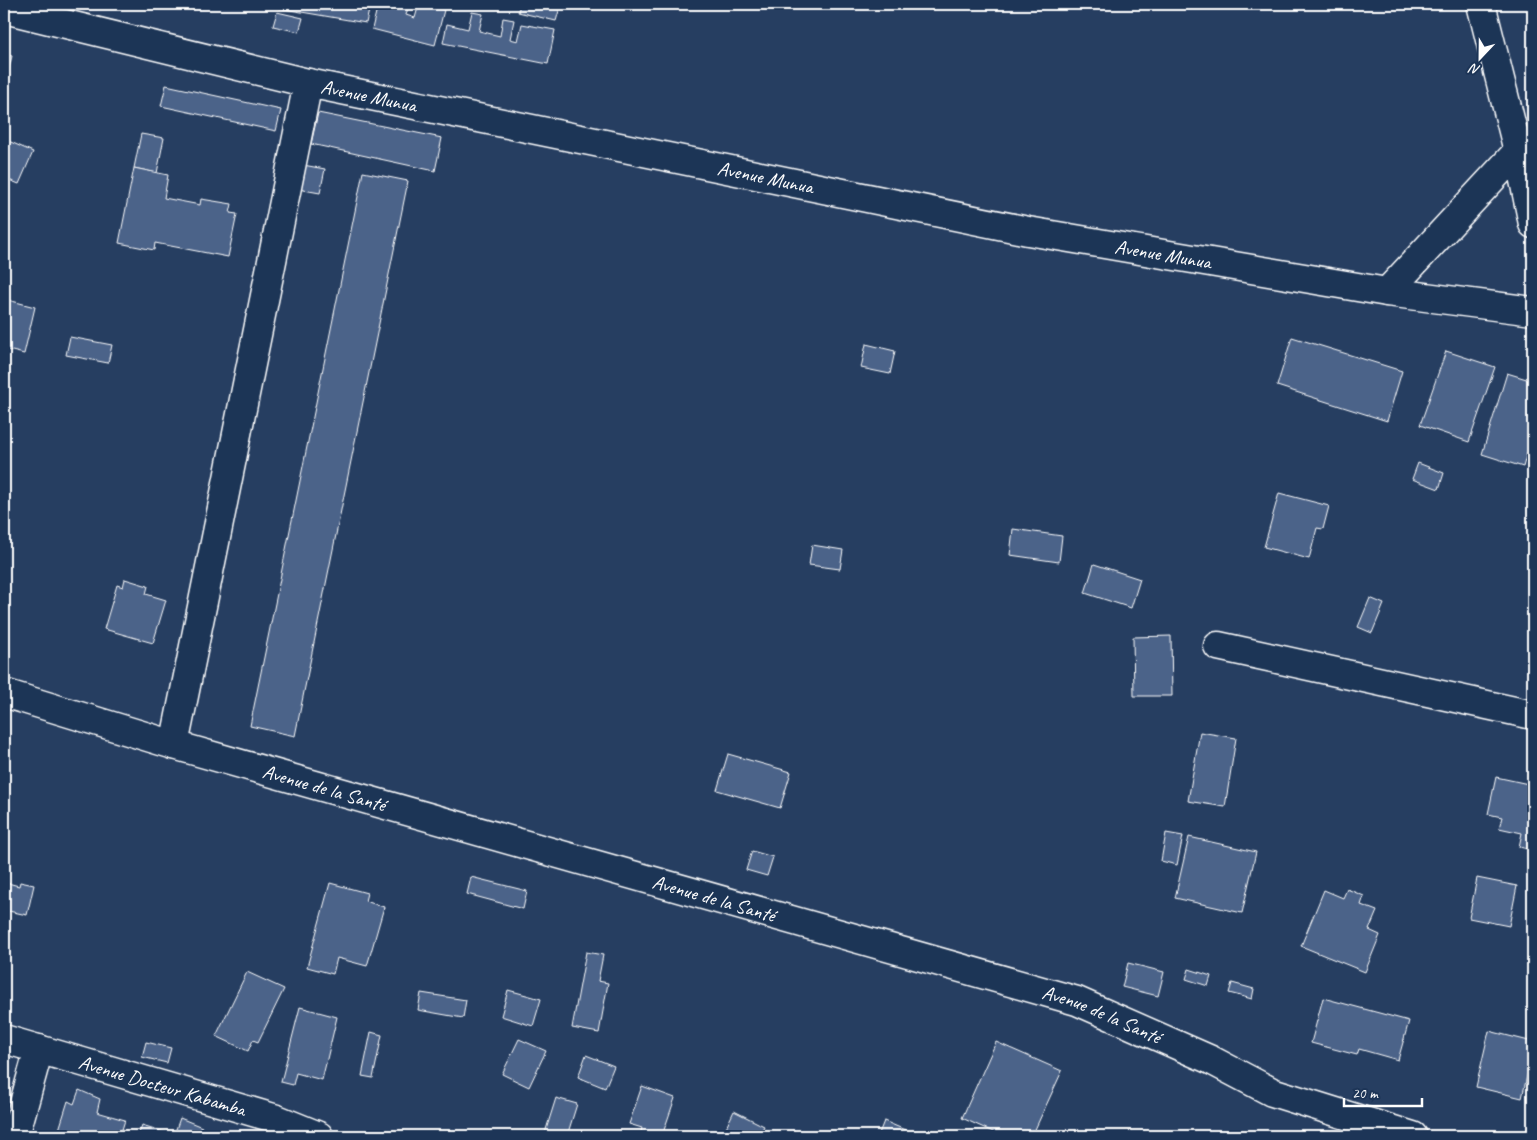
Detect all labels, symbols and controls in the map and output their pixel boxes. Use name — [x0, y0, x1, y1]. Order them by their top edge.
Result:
north arrow — [1454, 32, 1504, 82]
text: N — [1466, 59, 1483, 79]
street label: Avenue Munua — [319, 73, 421, 118]
street label: Avenue Munua — [716, 155, 817, 199]
street label: Avenue Munua — [1113, 234, 1215, 275]
street label: Avenue de la Santé — [260, 758, 392, 818]
street label: Avenue de la Santé — [650, 869, 782, 928]
street label: Avenue de la Santé — [1039, 979, 1168, 1050]
street label: Avenue Docteur Kabamba — [76, 1049, 250, 1122]
scale bar — [1344, 1075, 1422, 1107]
text: 20 m — [1352, 1084, 1379, 1103]

